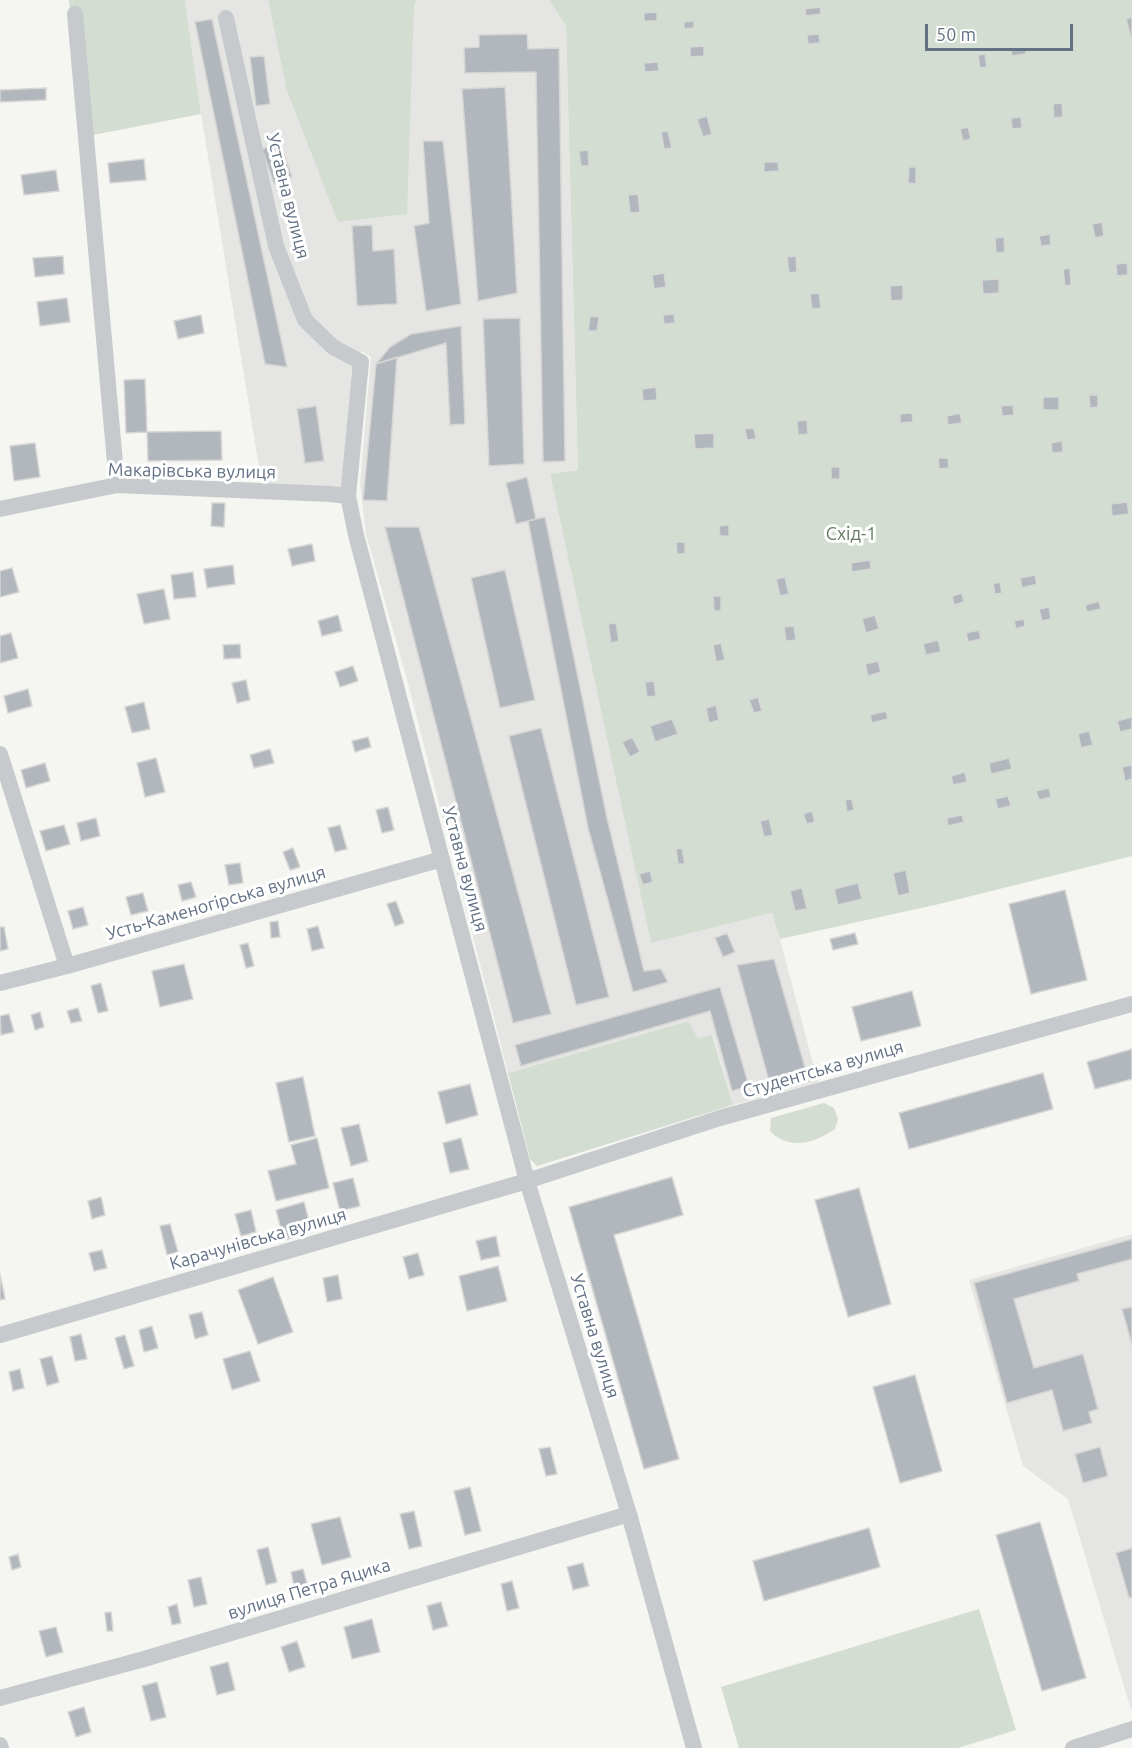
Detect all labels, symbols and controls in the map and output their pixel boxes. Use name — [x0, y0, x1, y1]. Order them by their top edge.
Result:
scale bar — [928, 12, 1076, 50]
text: 50 m — [936, 24, 976, 44]
street label: Уставна вулиця — [262, 131, 314, 261]
street label: Макарівська вулиця — [108, 459, 276, 483]
park label: Схід-1 — [826, 523, 876, 545]
street label: Уставна вулиця — [438, 804, 492, 934]
street label: Усть-Каменогірська вулиця — [104, 861, 328, 945]
street label: Студентська вулиця — [740, 1036, 906, 1102]
street label: Карачунівська вулиця — [167, 1203, 349, 1275]
street label: Уставна вулиця — [566, 1271, 624, 1401]
street label: вулиця Петра Яцика — [225, 1554, 393, 1624]

